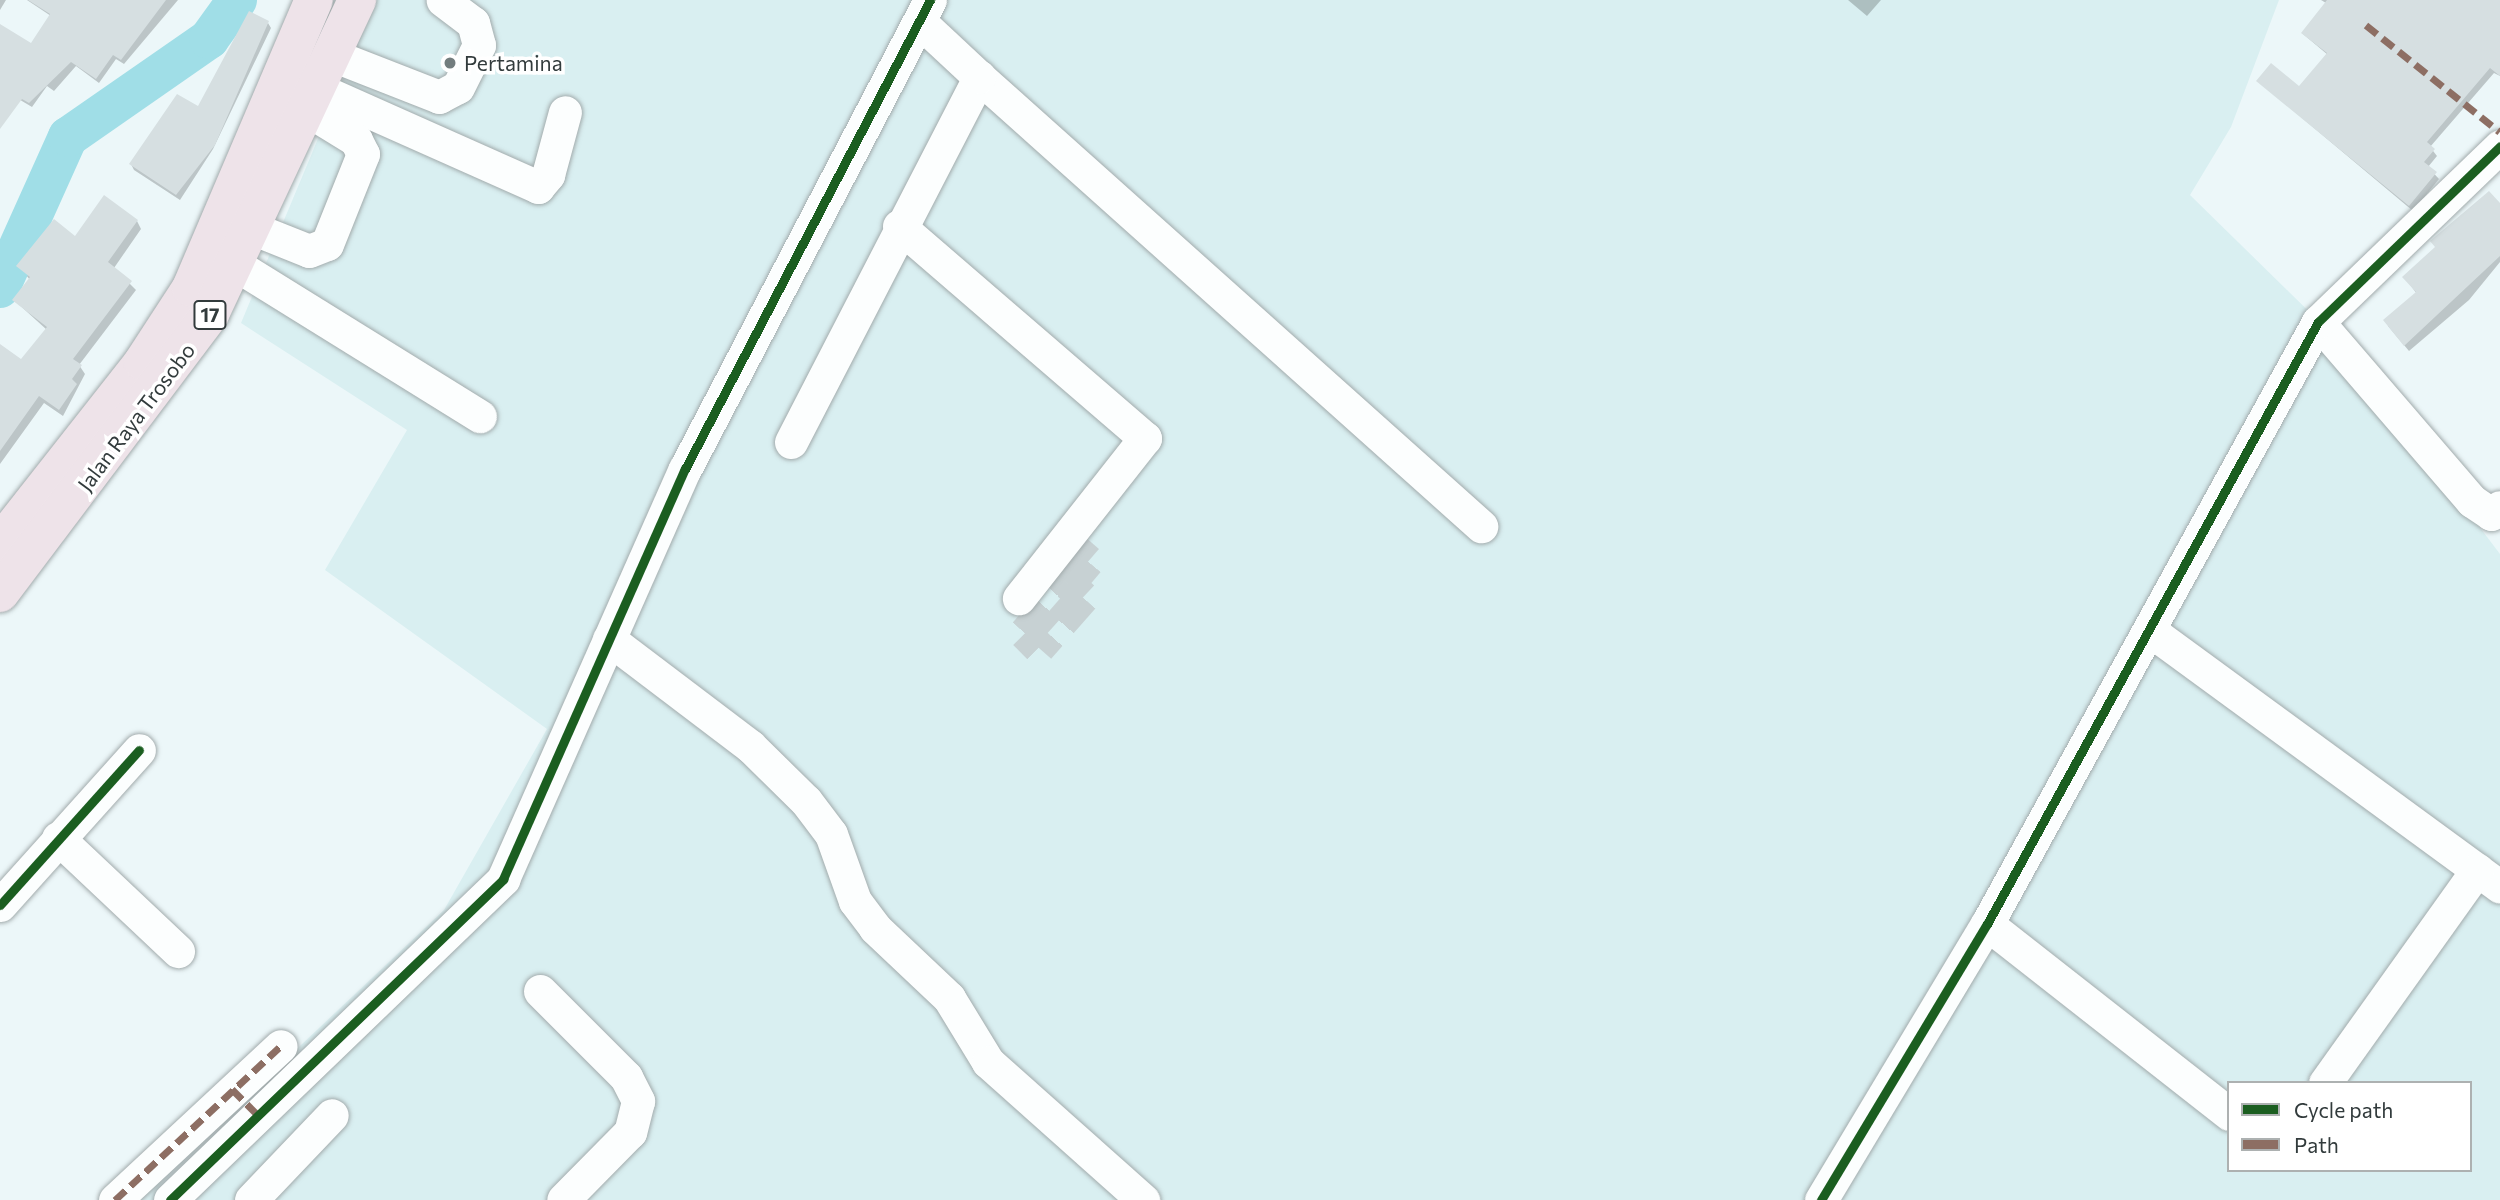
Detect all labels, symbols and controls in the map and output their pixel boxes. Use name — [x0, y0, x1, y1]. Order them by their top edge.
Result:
place label: Pertamina — [464, 50, 563, 76]
marker: Pertamina — [442, 55, 458, 71]
road number: 17 — [192, 300, 228, 330]
street label: Jalan Raya Trosobo — [72, 338, 200, 496]
legend — [2227, 1081, 2472, 1172]
text: Cycle path — [2294, 1097, 2393, 1122]
text: Path — [2294, 1132, 2339, 1157]

